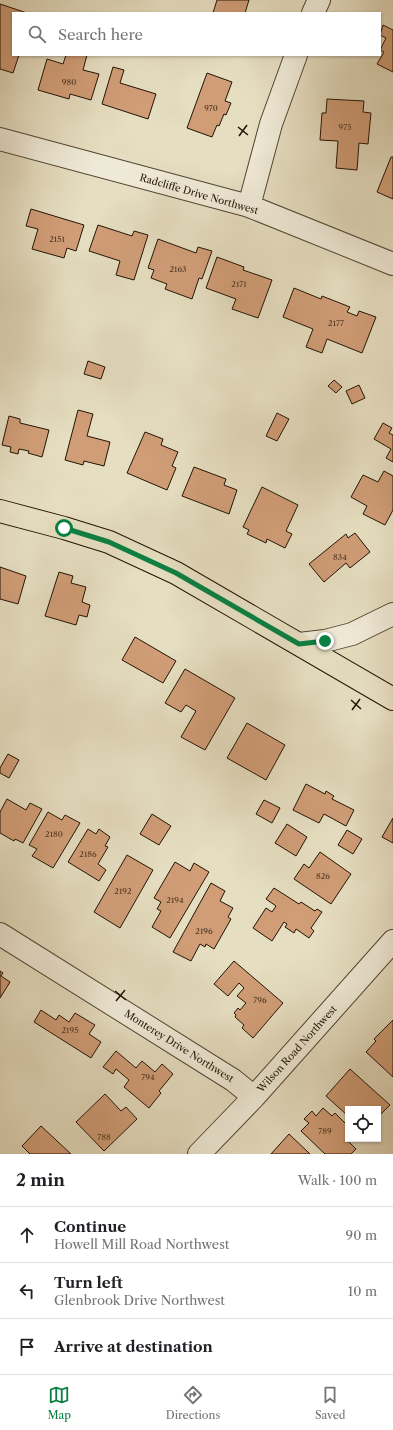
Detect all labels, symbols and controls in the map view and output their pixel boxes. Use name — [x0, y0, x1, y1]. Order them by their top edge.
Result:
search box — [12, 12, 381, 56]
icon: search — [26, 23, 48, 45]
text: Search here — [58, 25, 143, 44]
house number: 980 — [62, 77, 76, 87]
house number: 970 — [204, 103, 218, 113]
house number: 975 — [339, 122, 351, 132]
street label: Radcliffe Drive Northwest — [138, 171, 260, 217]
house number: 2151 — [49, 234, 65, 244]
house number: 2163 — [169, 264, 187, 274]
house number: 2171 — [231, 279, 247, 289]
house number: 2177 — [328, 318, 344, 328]
route start — [55, 519, 73, 537]
house number: 834 — [333, 552, 347, 562]
route end — [316, 632, 334, 650]
house number: 2180 — [45, 829, 63, 839]
house number: 2186 — [79, 849, 97, 859]
house number: 826 — [316, 871, 330, 881]
house number: 2192 — [114, 886, 132, 896]
house number: 2194 — [166, 895, 184, 905]
house number: 2196 — [195, 926, 213, 936]
house number: 796 — [253, 995, 267, 1005]
street label: Wilson Road Northwest — [254, 1002, 340, 1096]
street label: Monterey Drive Northwest — [122, 1007, 237, 1085]
house number: 2195 — [62, 1025, 79, 1035]
house number: 794 — [141, 1072, 155, 1082]
map controls — [345, 1106, 381, 1142]
button: locate — [345, 1106, 381, 1142]
house number: 789 — [318, 1126, 332, 1136]
house number: 788 — [97, 1132, 111, 1142]
text: 2 min — [16, 1170, 65, 1190]
text: Walk · 100 m — [298, 1172, 377, 1188]
text: Continue — [54, 1217, 126, 1236]
icon: ahead — [16, 1224, 38, 1246]
text: 90 m — [346, 1227, 377, 1243]
text: Howell Mill Road Northwest — [54, 1236, 229, 1252]
text: Turn left — [54, 1273, 123, 1292]
icon: left — [16, 1280, 38, 1302]
text: 10 m — [348, 1283, 377, 1299]
text: Glenbrook Drive Northwest — [54, 1292, 225, 1308]
icon: arrive — [16, 1336, 38, 1358]
text: Arrive at destination — [54, 1337, 213, 1356]
tab: Map — [47, 1384, 71, 1422]
tab: Directions — [166, 1384, 220, 1422]
tab: Saved — [315, 1384, 346, 1422]

